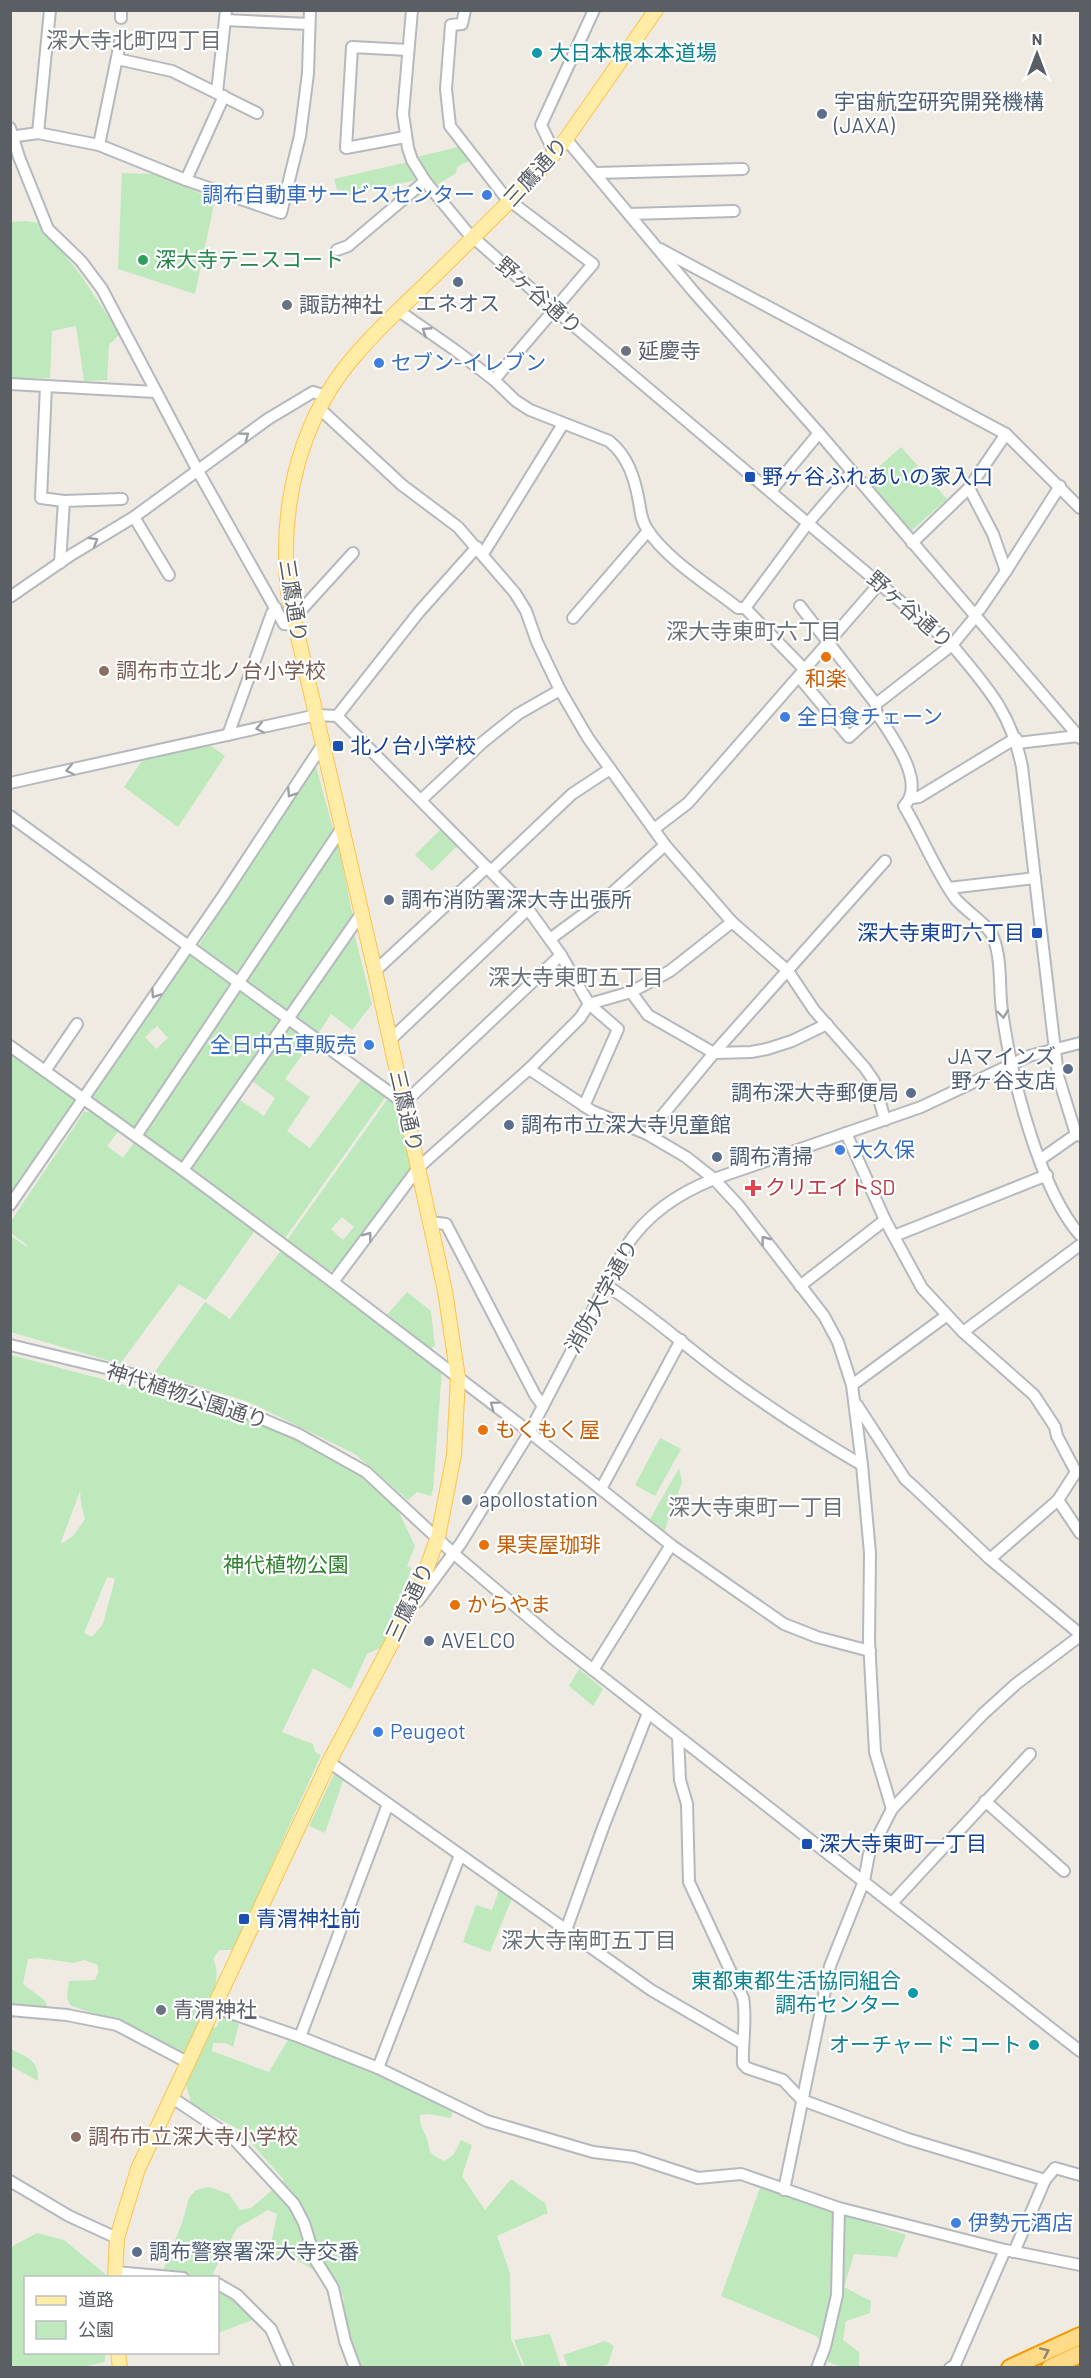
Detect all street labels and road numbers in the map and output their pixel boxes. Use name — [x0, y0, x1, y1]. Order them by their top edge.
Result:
street label: 三鷹通り — [497, 131, 572, 211]
street label: 野ヶ谷通り — [492, 251, 588, 339]
street label: 三鷹通り — [276, 557, 313, 644]
street label: 野ヶ谷通り — [863, 565, 959, 653]
street label: 三鷹通り — [386, 1067, 429, 1154]
street label: 消防大学通り — [559, 1234, 642, 1356]
street label: 神代植物公園通り — [104, 1357, 271, 1432]
street label: 三鷹通り — [380, 1558, 438, 1645]

